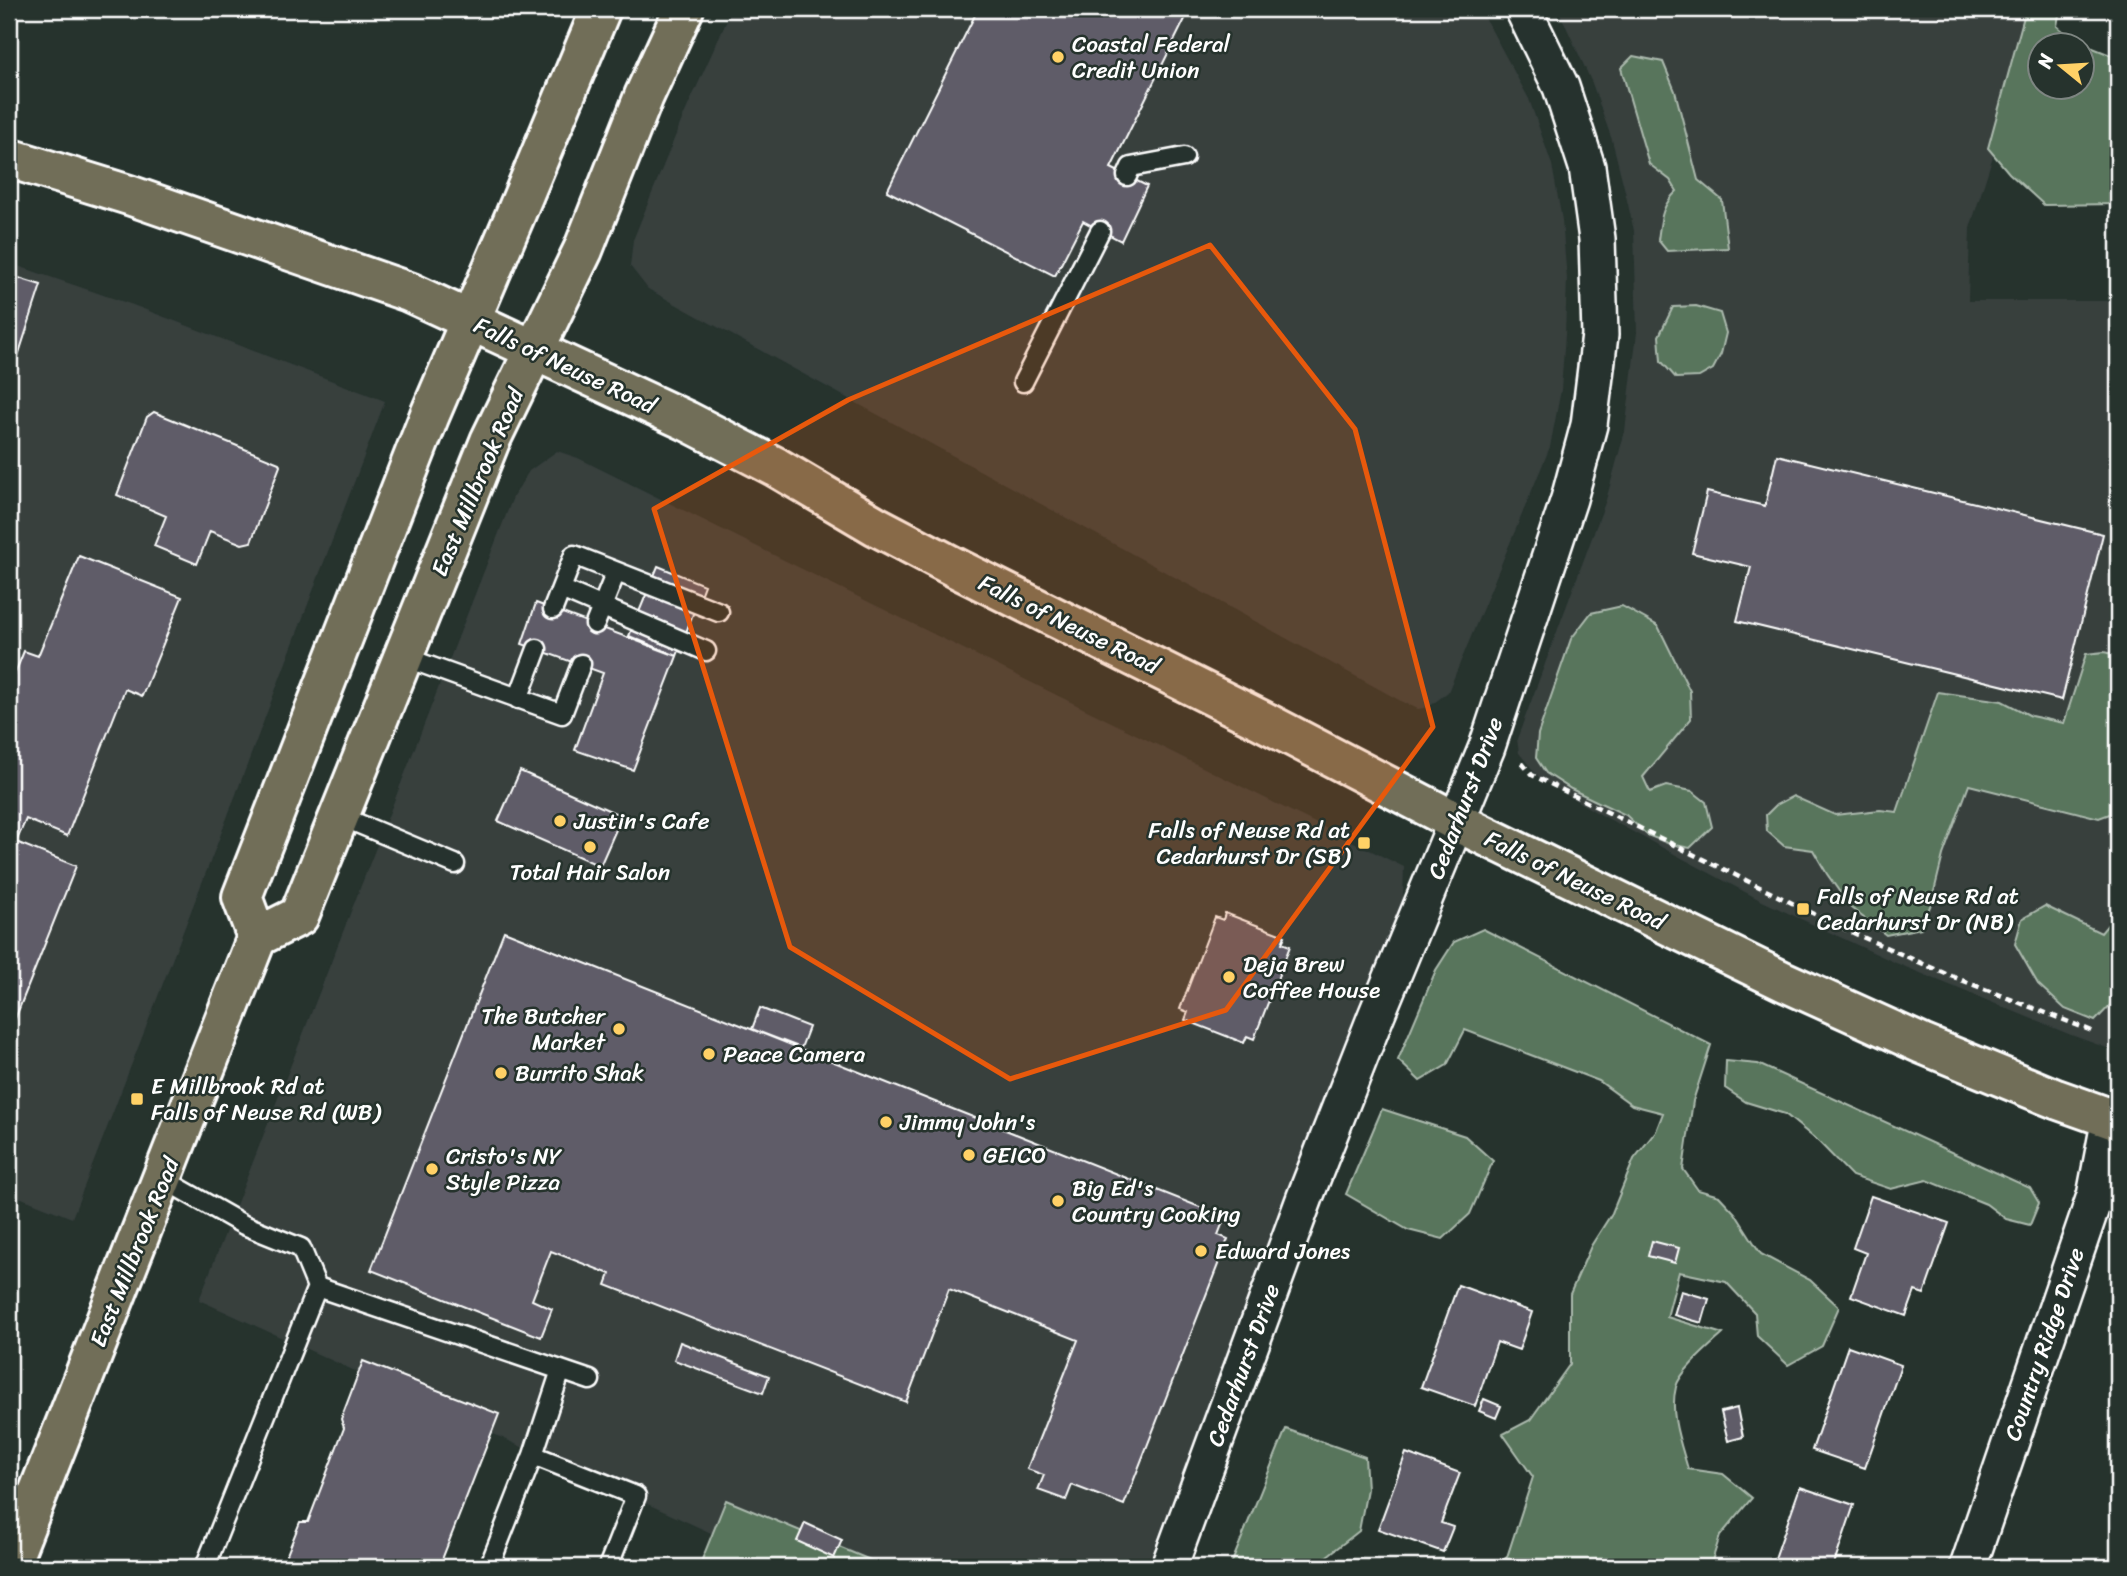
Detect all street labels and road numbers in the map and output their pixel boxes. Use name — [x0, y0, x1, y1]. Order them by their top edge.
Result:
street label: Falls of Neuse Road — [467, 305, 665, 426]
street label: East Millbrook Road — [419, 380, 536, 583]
street label: Falls of Neuse Road — [971, 563, 1168, 687]
street label: Cedarhurst Drive — [1416, 711, 1515, 885]
street label: Falls of Neuse Road — [1477, 819, 1674, 943]
street label: East Millbrook Road — [78, 1149, 192, 1353]
street label: Country Ridge Drive — [1992, 1242, 2097, 1446]
street label: Cedarhurst Drive — [1195, 1278, 1292, 1453]

